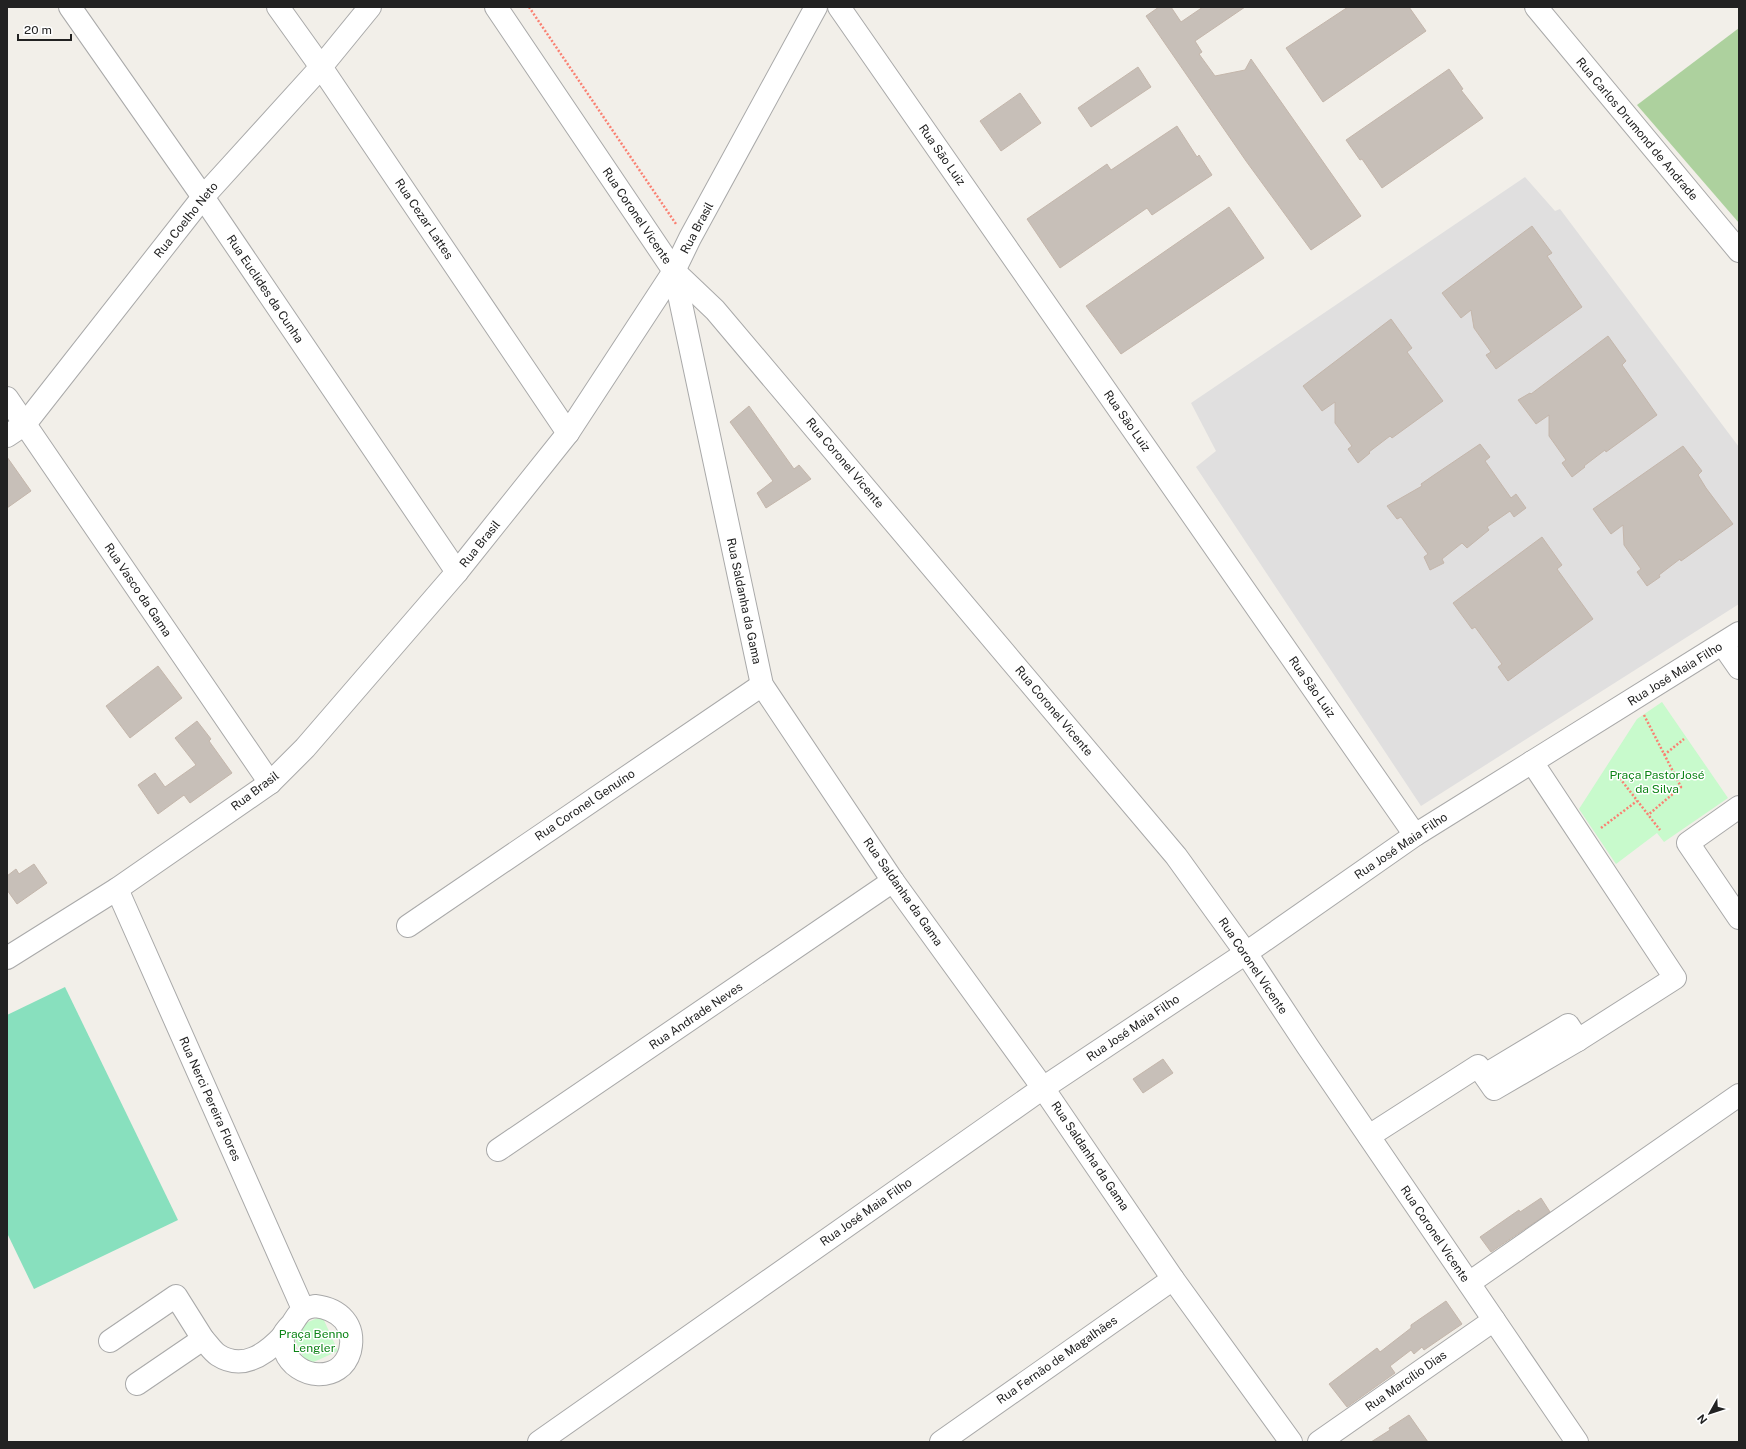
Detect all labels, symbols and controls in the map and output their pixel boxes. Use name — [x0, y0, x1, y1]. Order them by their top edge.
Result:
scale bar — [18, 16, 71, 42]
text: 20 m — [24, 23, 52, 37]
street label: Rua Carlos Drumond de Andrade — [1573, 55, 1701, 203]
street label: Rua São Luiz — [916, 122, 968, 189]
street label: Rua Coronel Vicente — [600, 165, 675, 267]
street label: Rua Cezar Lattes — [392, 176, 456, 262]
street label: Rua Coelho Neto — [151, 179, 221, 261]
street label: Rua Brasil — [678, 199, 717, 256]
street label: Rua Euclides da Cunha — [224, 232, 306, 346]
street label: Rua São Luiz — [1101, 388, 1153, 455]
street label: Rua Coronel Vicente — [803, 415, 887, 511]
street label: Rua Brasil — [457, 517, 503, 570]
street label: Rua Saldanha da Gama — [724, 537, 764, 665]
street label: Rua Vasco da Gama — [102, 541, 174, 639]
street label: Rua José Maia Filho — [1625, 639, 1725, 709]
street label: Rua São Luiz — [1286, 654, 1338, 721]
street label: Rua Coronel Vicente — [1012, 663, 1096, 759]
street label: Rua Coronel Genuíno — [532, 766, 638, 844]
street label: Rua Brasil — [228, 768, 282, 814]
park label: Praça PastorJosé da Silva — [1609, 768, 1705, 796]
street label: Rua José Maia Filho — [1352, 810, 1450, 882]
street label: Rua Saldanha da Gama — [860, 835, 946, 949]
street label: Rua Coronel Vicente — [1216, 915, 1291, 1017]
street label: Rua Andrade Neves — [647, 980, 745, 1052]
street label: Rua José Maia Filho — [1084, 992, 1182, 1064]
street label: Rua Nerci Pereira Flores — [176, 1035, 244, 1163]
street label: Rua Saldanha da Gama — [1048, 1099, 1132, 1213]
street label: Rua José Maia Filho — [817, 1175, 915, 1249]
street label: Rua Coronel Vicente — [1398, 1183, 1473, 1285]
street label: Rua Fernão de Magalhães — [994, 1313, 1120, 1407]
park label: Praça Benno Lengler — [279, 1327, 349, 1355]
street label: Rua Marcílio Dias — [1363, 1348, 1449, 1414]
north arrow — [1690, 1393, 1730, 1433]
text: N — [1695, 1412, 1710, 1426]

